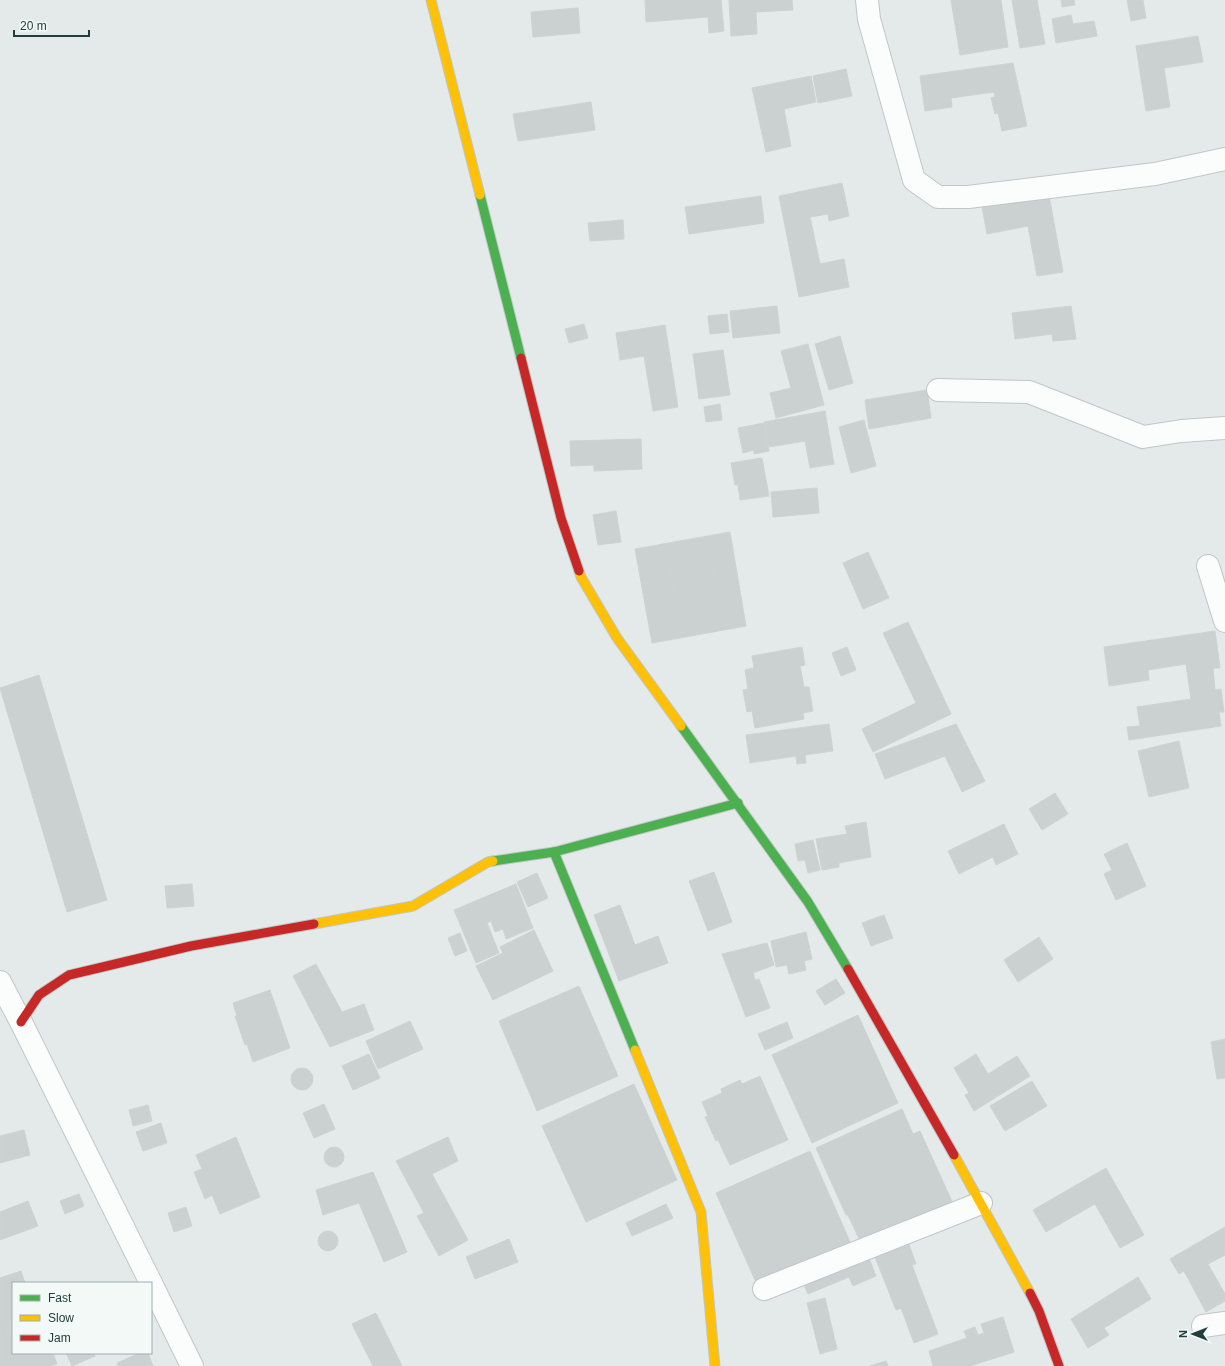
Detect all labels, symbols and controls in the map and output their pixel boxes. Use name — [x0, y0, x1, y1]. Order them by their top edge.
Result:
scale bar — [14, 12, 89, 38]
text: 20 m — [20, 19, 47, 33]
legend — [12, 1282, 152, 1354]
text: Fast — [48, 1291, 72, 1305]
text: Slow — [48, 1311, 74, 1325]
north arrow — [1173, 1314, 1213, 1354]
text: N — [1177, 1330, 1189, 1338]
text: Jam — [48, 1331, 71, 1345]

